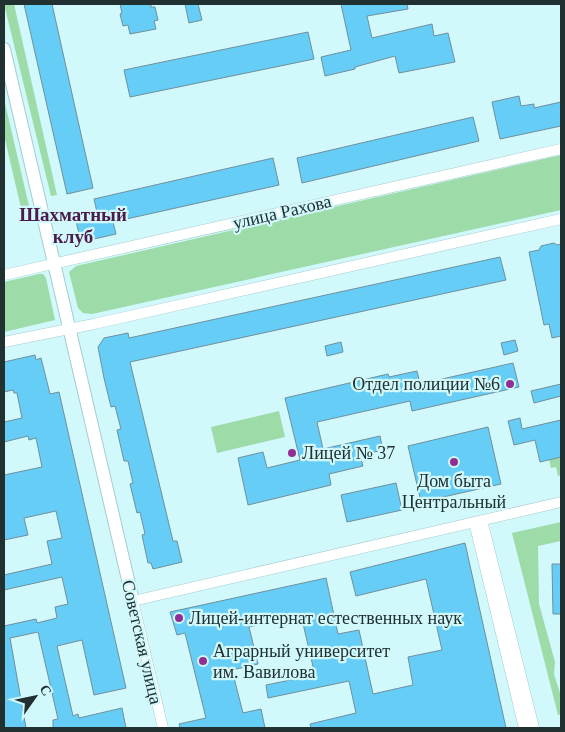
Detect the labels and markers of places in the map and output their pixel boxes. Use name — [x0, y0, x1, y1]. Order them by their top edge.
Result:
place label: Отдел полиции №6 — [352, 374, 500, 394]
marker: Отдел полиции №6 — [504, 378, 516, 390]
place label: Лицей № 37 — [302, 443, 395, 463]
marker: Лицей № 37 — [286, 447, 298, 459]
marker: Дом быта Центральный — [448, 456, 460, 468]
place label: Дом быта Центральный — [402, 471, 507, 512]
place label: Лицей-интернат естественных наук — [189, 608, 462, 628]
marker: Лицей-интернат естественных наук — [173, 612, 185, 624]
place label: Аграрный университет им. Вавилова — [213, 641, 390, 682]
marker: Аграрный университет им. Вавилова — [197, 655, 209, 667]

